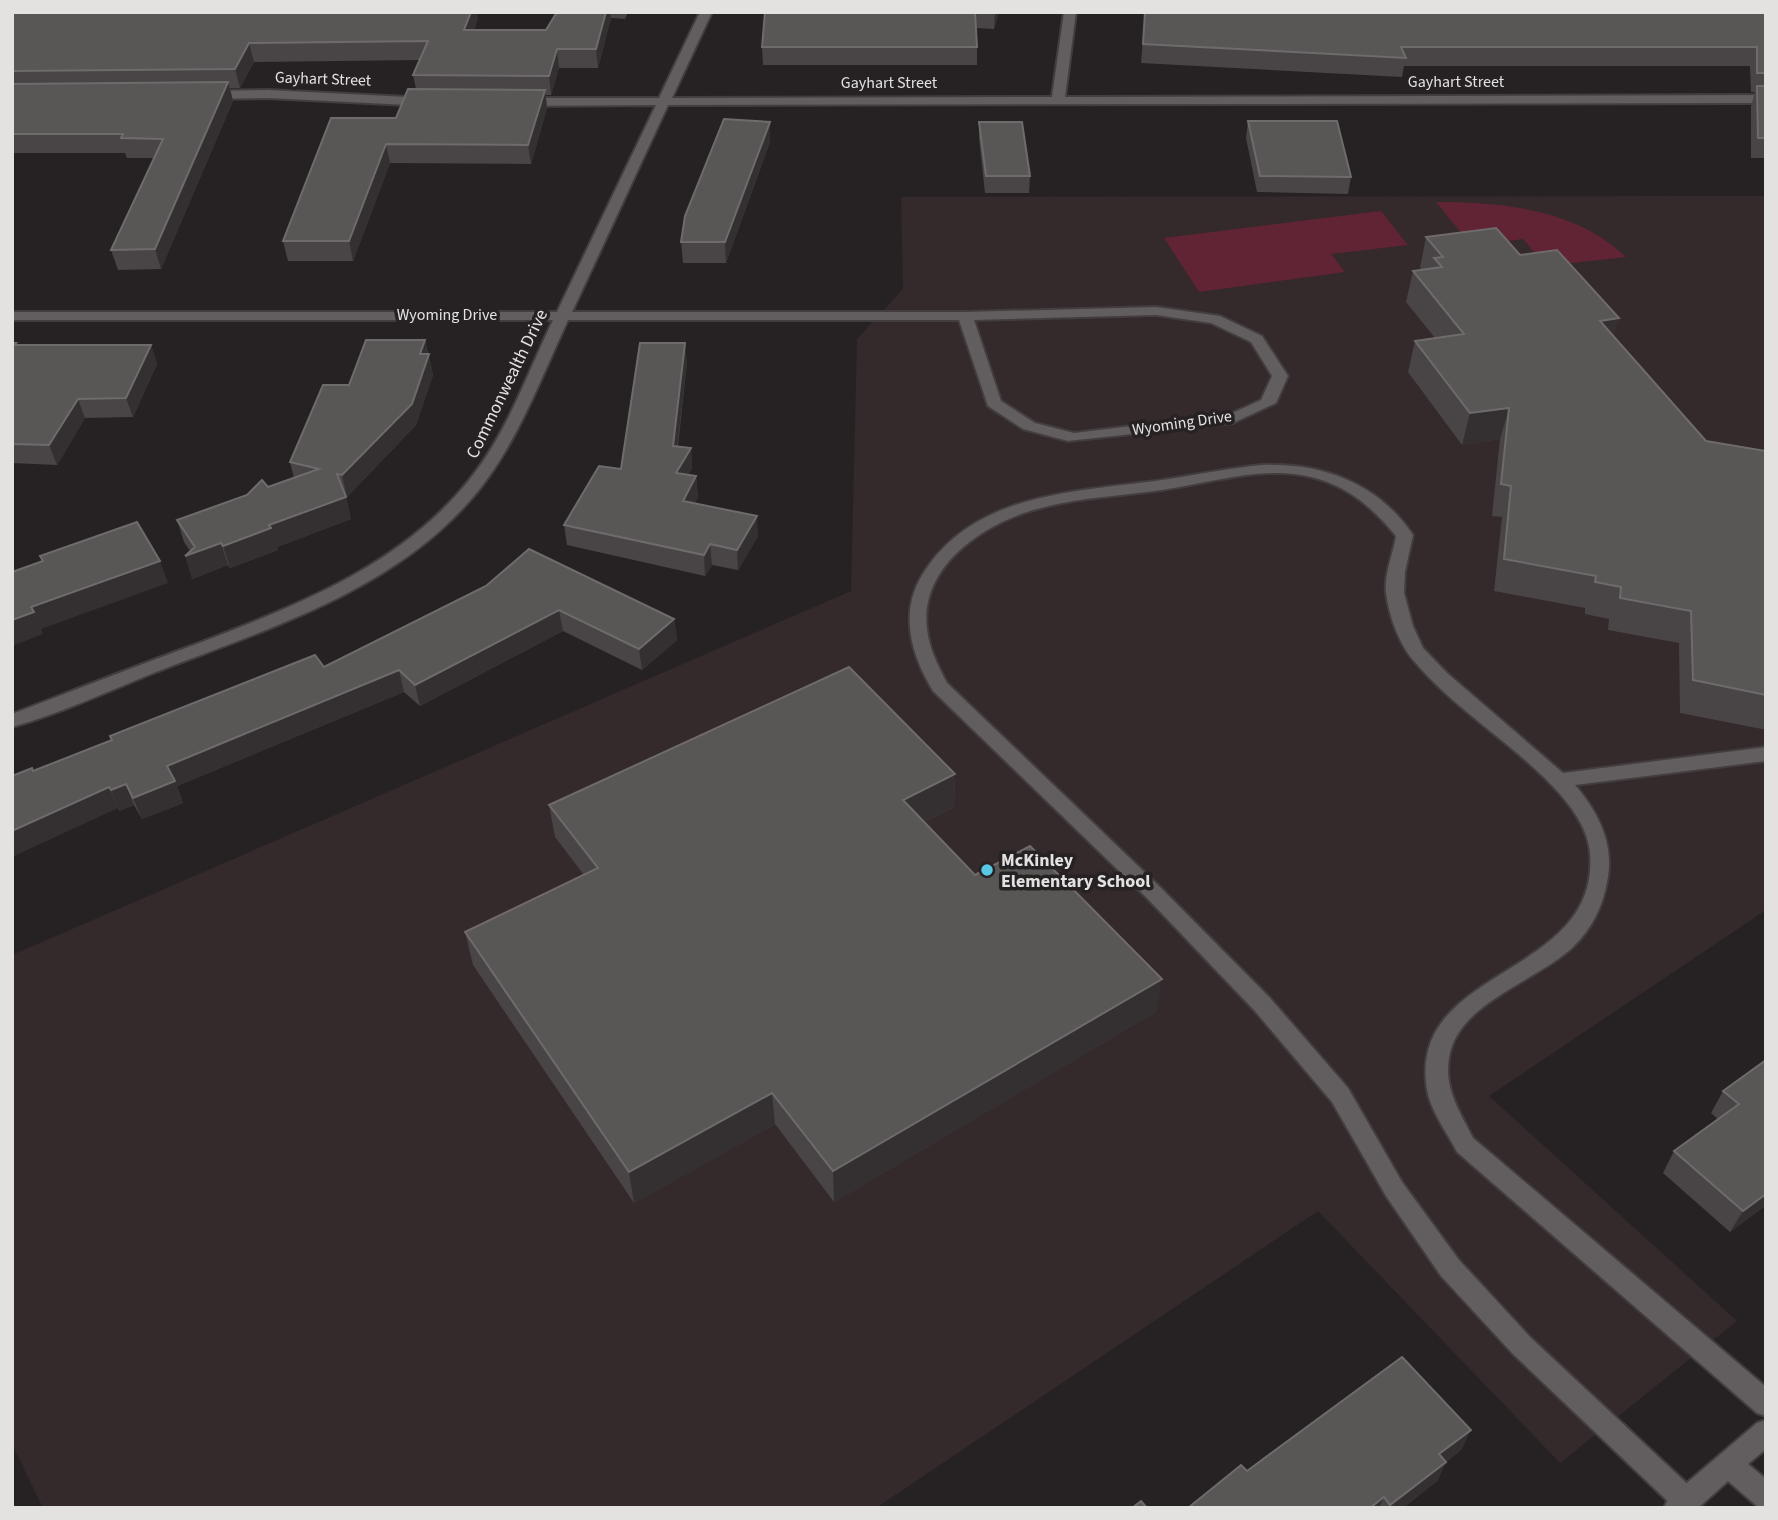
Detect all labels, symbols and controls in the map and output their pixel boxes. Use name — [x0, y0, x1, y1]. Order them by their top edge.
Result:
street label: Gayhart Street — [274, 66, 372, 92]
street label: Gayhart Street — [1408, 71, 1505, 93]
street label: Gayhart Street — [841, 72, 938, 94]
street label: Wyoming Drive — [397, 304, 497, 326]
street label: Commonwealth Drive — [460, 305, 554, 463]
street label: Wyoming Drive — [1131, 405, 1233, 441]
place label: McKinley Elementary School — [1001, 848, 1151, 894]
marker: McKinley Elementary School — [979, 862, 995, 878]

